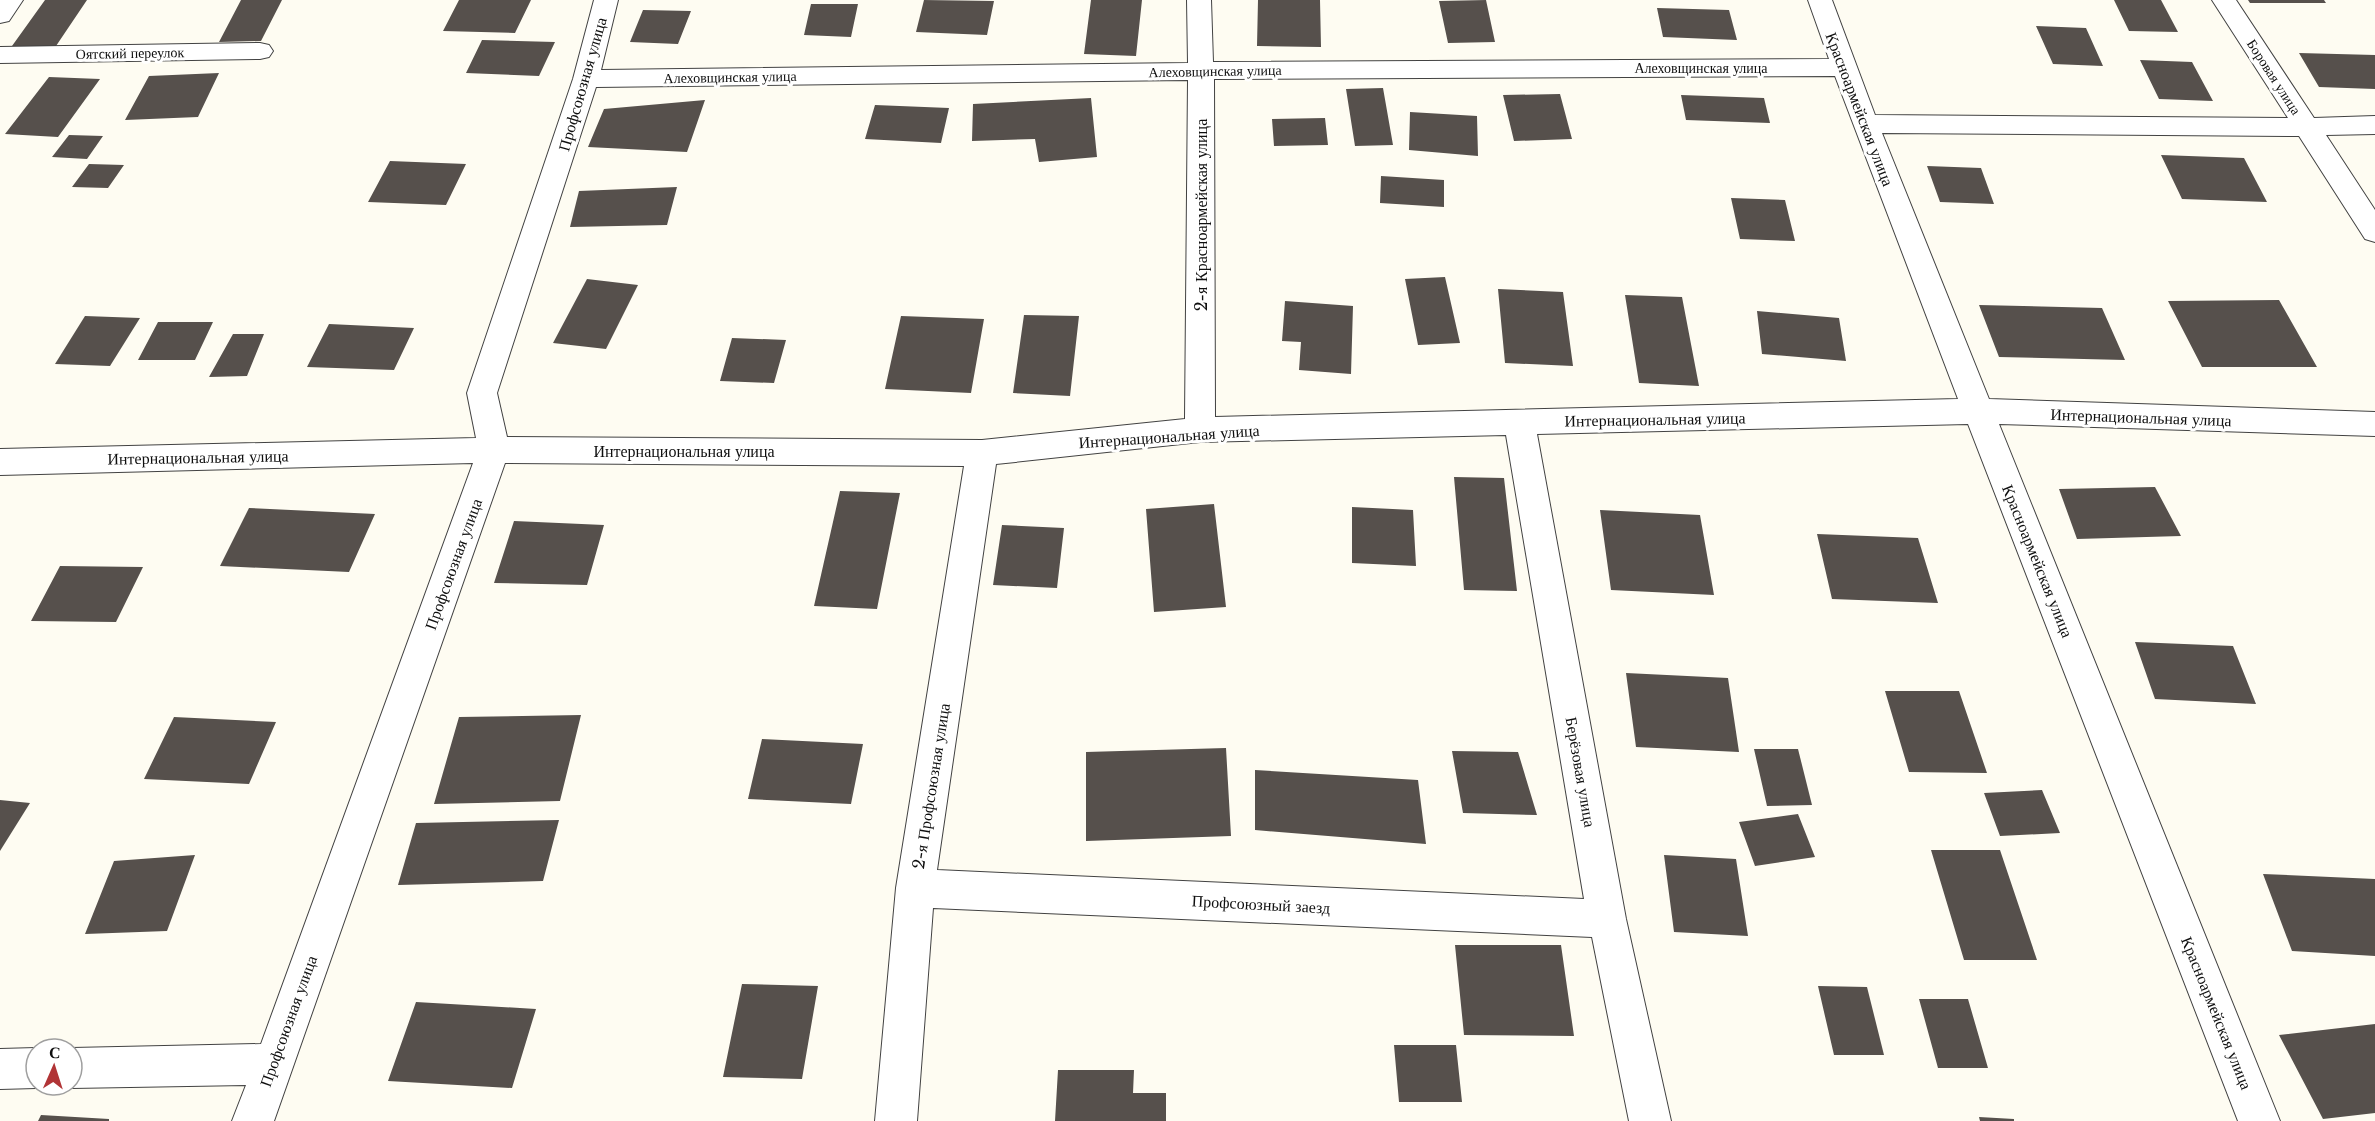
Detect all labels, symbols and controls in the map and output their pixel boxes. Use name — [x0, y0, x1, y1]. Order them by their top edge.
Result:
street label: Профсоюзная улица — [553, 15, 611, 153]
street label: Красноармейская улица — [1821, 29, 1899, 189]
street label: Боровая улица — [2243, 36, 2306, 119]
street label: Оятский переулок — [76, 43, 185, 63]
street label: Алеховщинская улица — [1634, 59, 1768, 77]
street label: Алеховщинская улица — [1148, 61, 1282, 81]
street label: Алеховщинская улица — [663, 67, 797, 87]
street label: 2-я Красноармейская улица — [1191, 119, 1211, 311]
street label: Интернациональная улица — [2050, 404, 2232, 430]
street label: Интернациональная улица — [1564, 407, 1746, 431]
street label: Интернациональная улица — [1078, 420, 1260, 452]
street label: Интернациональная улица — [593, 441, 775, 461]
street label: Интернациональная улица — [107, 445, 289, 469]
street label: Красноармейская улица — [1998, 482, 2078, 640]
street label: Профсоюзная улица — [420, 496, 486, 632]
street label: 2-я Профсоюзная улица — [908, 702, 954, 870]
street label: Берёзовая улица — [1561, 715, 1601, 829]
street label: Профсоюзный заезд — [1191, 890, 1331, 918]
street label: Красноармейская улица — [2177, 934, 2257, 1092]
street label: Профсоюзная улица — [255, 953, 321, 1089]
north arrow — [24, 1037, 84, 1097]
text: С — [48, 1042, 61, 1062]

